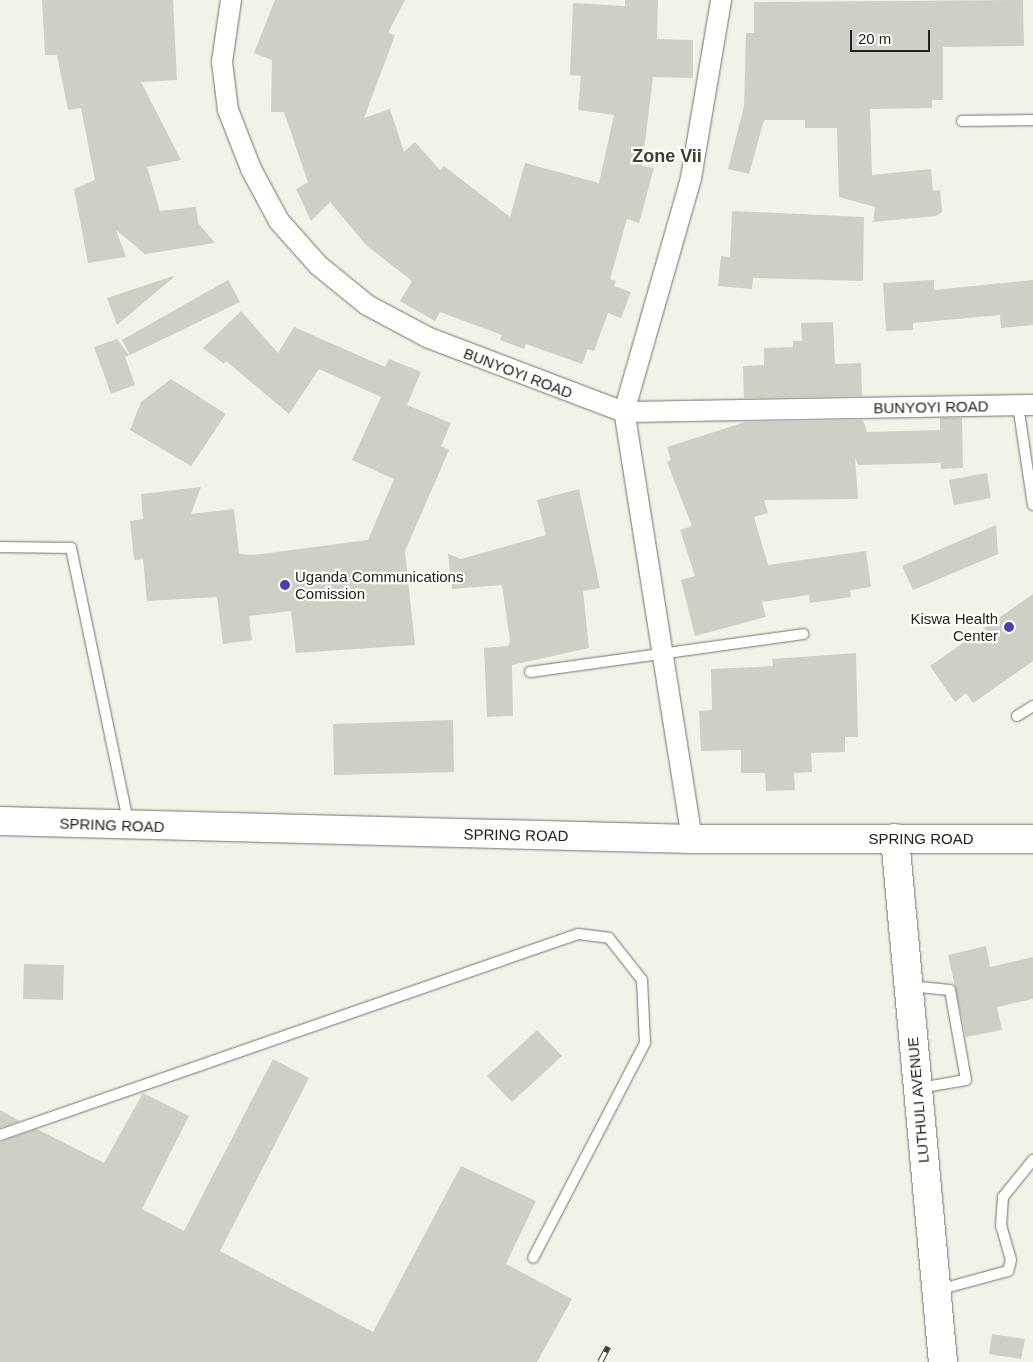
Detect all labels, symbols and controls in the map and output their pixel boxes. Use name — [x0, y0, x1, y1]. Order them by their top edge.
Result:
scale bar — [853, 20, 933, 52]
text: 20 m — [858, 30, 891, 47]
district label: Zone Vii — [632, 145, 702, 167]
street label: BUNYOYI ROAD — [461, 344, 575, 402]
street label: BUNYOYI ROAD — [873, 397, 989, 417]
place label: Uganda Communications Comission — [295, 567, 463, 602]
marker: Uganda Communications Comission — [279, 579, 291, 591]
place label: Kiswa Health Center — [910, 609, 998, 644]
marker: Kiswa Health Center — [1002, 620, 1016, 634]
street label: SPRING ROAD — [59, 814, 165, 836]
street label: SPRING ROAD — [463, 825, 569, 845]
street label: SPRING ROAD — [868, 830, 974, 848]
street label: LUTHULI AVENUE — [903, 1036, 933, 1164]

